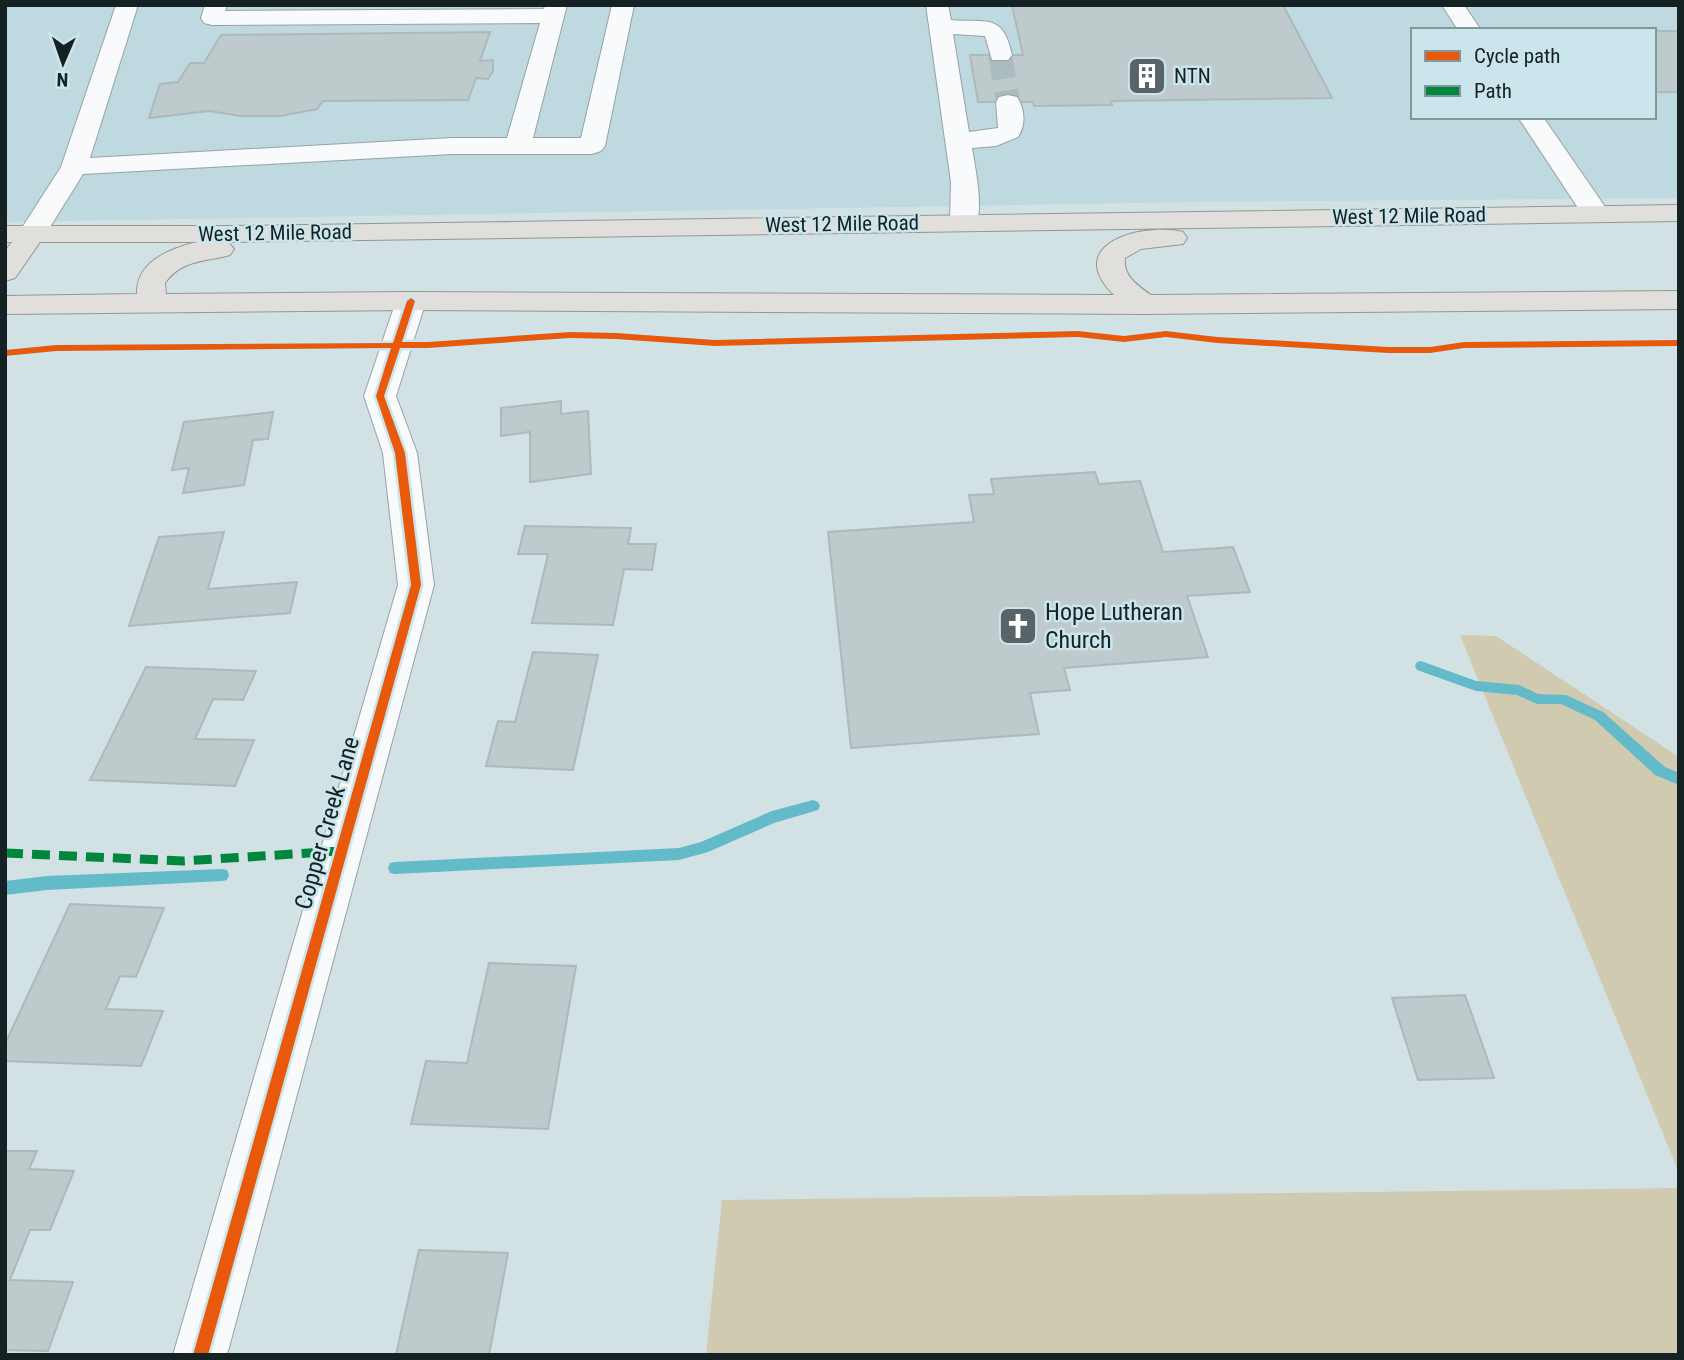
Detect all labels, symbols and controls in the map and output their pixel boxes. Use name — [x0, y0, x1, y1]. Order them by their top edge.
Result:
north arrow — [28, 28, 98, 98]
legend — [1411, 28, 1656, 119]
text: Cycle path — [1474, 44, 1560, 68]
building icon: NTN — [1126, 55, 1168, 97]
place label: NTN — [1174, 64, 1211, 88]
text: N — [56, 68, 69, 91]
text: Path — [1474, 79, 1512, 103]
street label: West 12 Mile Road — [1332, 203, 1486, 229]
street label: West 12 Mile Road — [765, 211, 919, 237]
street label: West 12 Mile Road — [198, 220, 352, 246]
place label: Hope Lutheran Church — [1045, 598, 1183, 654]
church icon: Hope Lutheran Church — [997, 605, 1039, 647]
street label: Copper Creek Lane — [289, 733, 365, 913]

